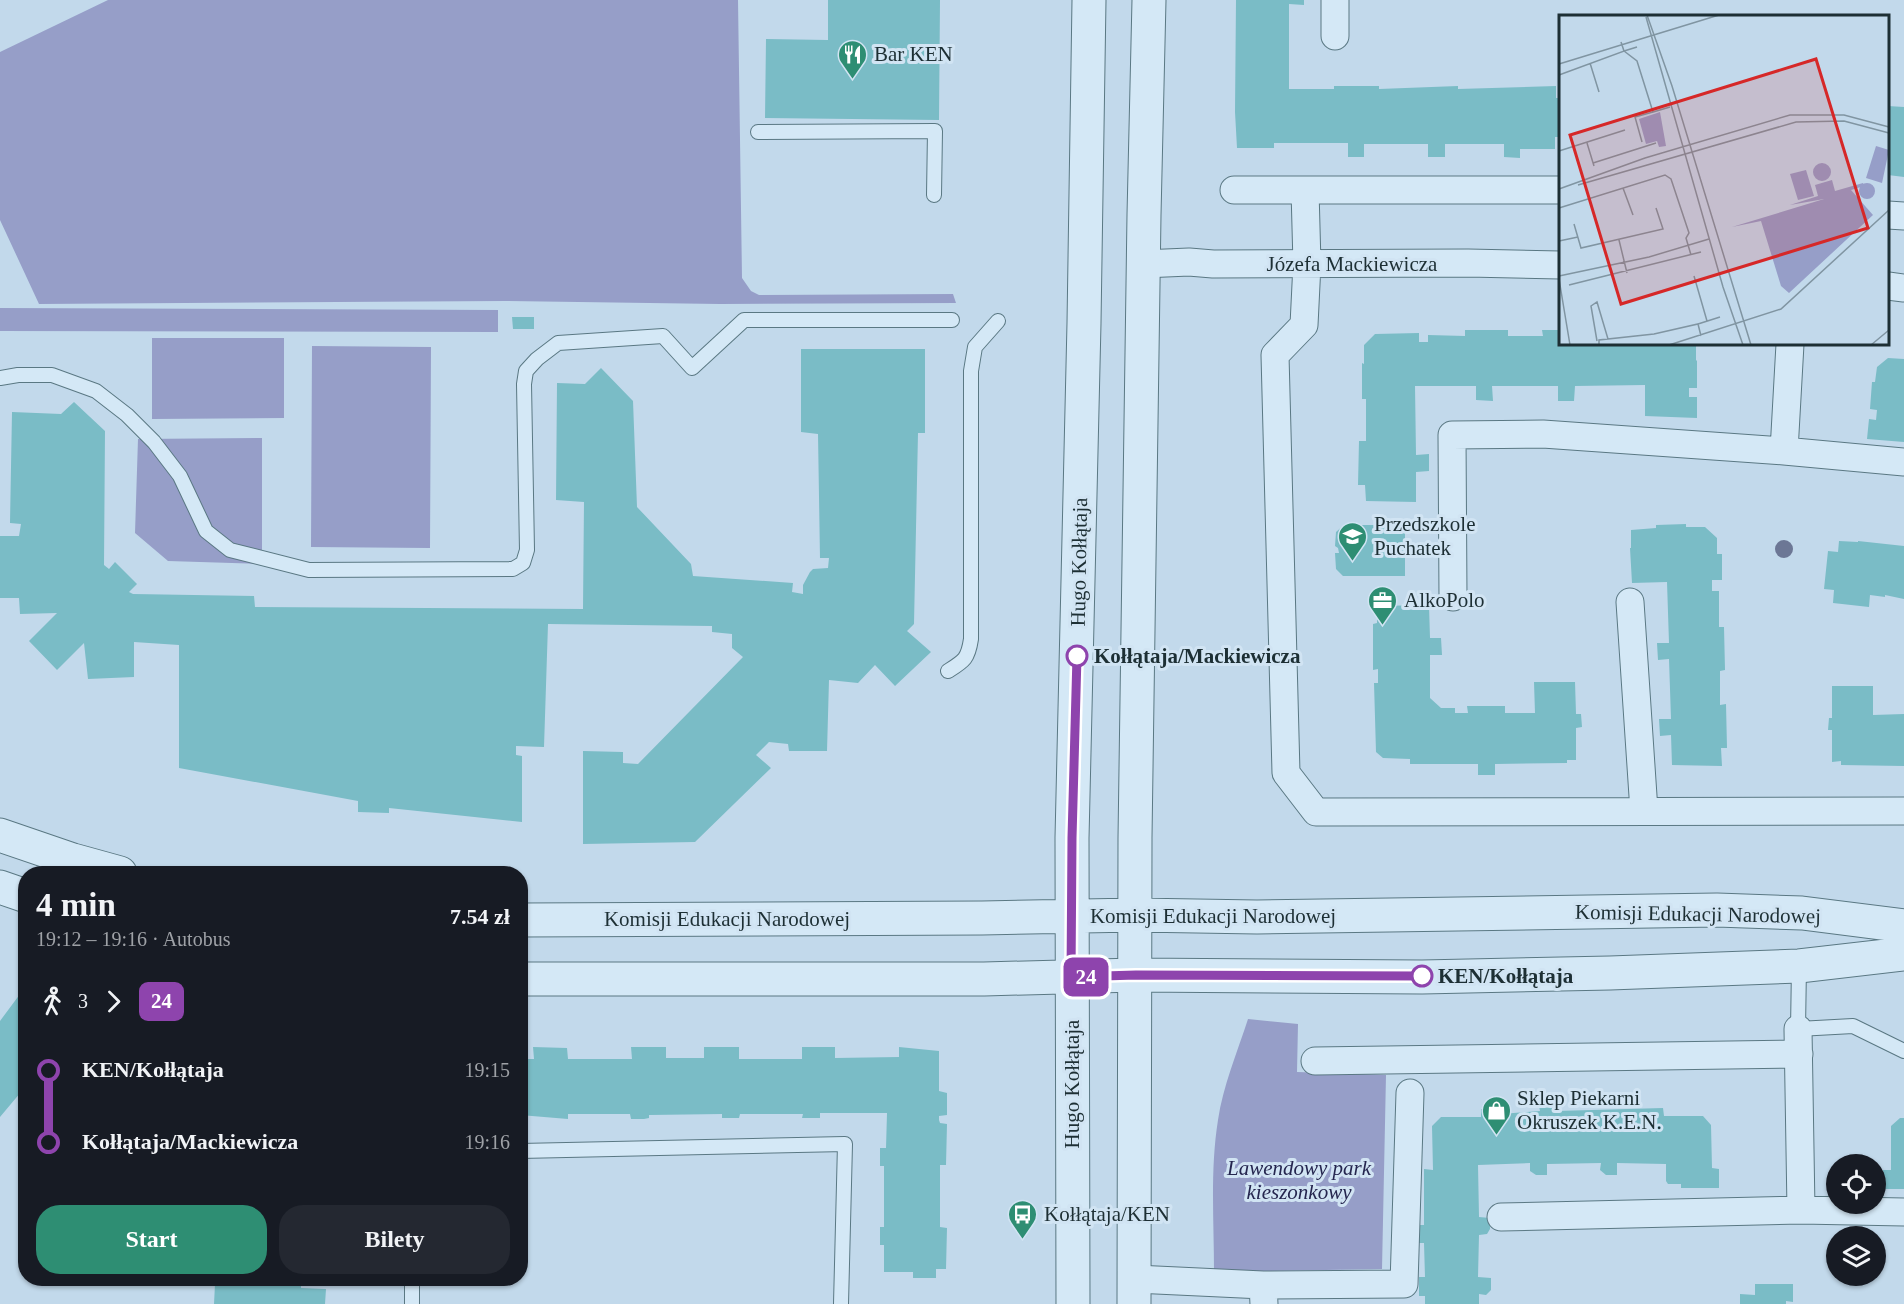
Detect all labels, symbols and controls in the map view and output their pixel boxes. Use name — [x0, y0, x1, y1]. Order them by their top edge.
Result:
inset map — [1559, 15, 1889, 345]
restaurant icon: Bar KEN — [837, 38, 869, 80]
place label: Bar KEN — [874, 42, 953, 66]
street label: Józefa Mackiewicza — [1267, 252, 1438, 276]
street label: Hugo Kołłątaja — [1066, 497, 1092, 627]
place label: Przedszkole Puchatek — [1374, 512, 1475, 560]
school or university icon: Przedszkole Puchatek — [1337, 520, 1369, 562]
office icon: AlkoPolo — [1367, 584, 1399, 626]
place label: AlkoPolo — [1404, 588, 1485, 612]
place label: Kołłątaja/Mackiewicza — [1094, 644, 1301, 668]
marker: Kołłątaja/Mackiewicza — [1066, 645, 1088, 667]
text: 4 min — [36, 887, 116, 923]
street label: Komisji Edukacji Narodowej — [1575, 900, 1821, 928]
text: 7.54 zł — [450, 904, 510, 929]
street label: Komisji Edukacji Narodowej — [1090, 904, 1336, 928]
street label: Komisji Edukacji Narodowej — [604, 907, 850, 931]
text: 19:12 – 19:16 · Autobus — [36, 928, 230, 950]
line badge: 24 — [1059, 958, 1113, 996]
place label: KEN/Kołłątaja — [1438, 964, 1574, 988]
text: 24 — [1076, 965, 1097, 989]
marker: KEN/Kołłątaja — [1411, 965, 1433, 987]
icon: walk — [36, 985, 69, 1018]
icon: forward — [97, 985, 130, 1018]
text: 24 — [151, 989, 172, 1013]
text: 3 — [78, 990, 88, 1012]
street label: Hugo Kołłątaja — [1060, 1019, 1084, 1148]
text: KEN/Kołłątaja — [82, 1057, 224, 1082]
text: 19:15 — [464, 1059, 510, 1081]
place label: Sklep Piekarni Okruszek K.E.N. — [1517, 1086, 1662, 1134]
shop icon: Sklep Piekarni Okruszek K.E.N. — [1480, 1094, 1512, 1136]
text: Kołłątaja/Mackiewicza — [82, 1129, 298, 1154]
text: 19:16 — [464, 1131, 510, 1153]
map controls — [1826, 1154, 1886, 1286]
button: locate — [1826, 1154, 1886, 1214]
park label: Lawendowy park kieszonkowy — [1226, 1156, 1372, 1204]
bus stop icon: Kołłątaja/KEN — [1007, 1198, 1039, 1240]
place label: Kołłątaja/KEN — [1044, 1202, 1170, 1226]
button: Start — [36, 1205, 267, 1274]
button: Bilety — [279, 1205, 510, 1274]
button: layers — [1826, 1226, 1886, 1286]

